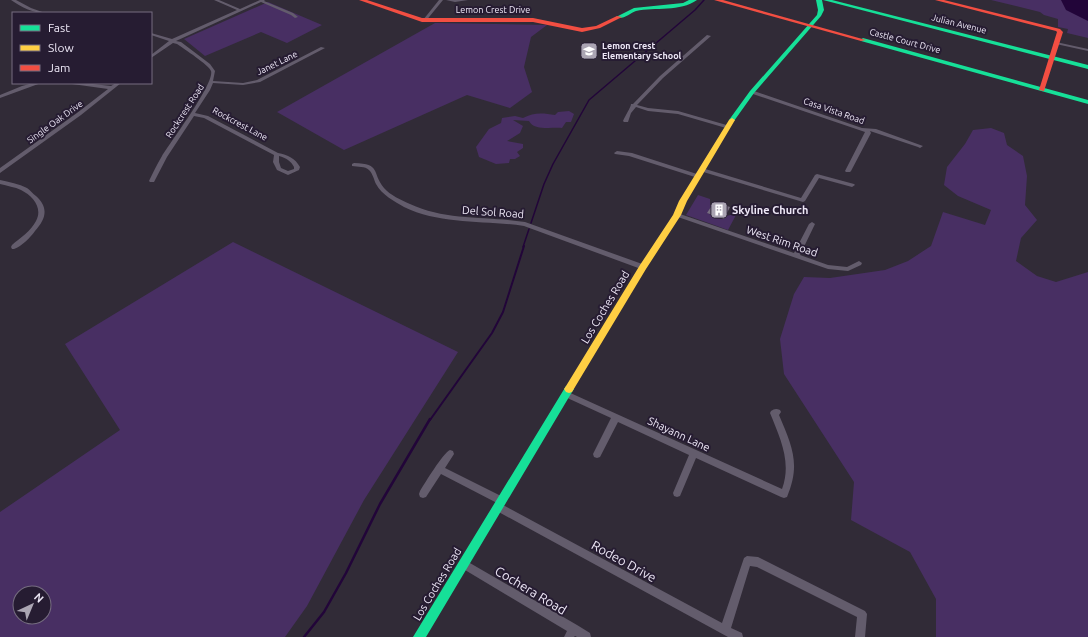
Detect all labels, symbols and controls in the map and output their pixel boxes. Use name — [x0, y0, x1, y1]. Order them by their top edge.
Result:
street label: Lemon Crest Drive — [456, 5, 530, 15]
legend — [12, 12, 152, 84]
street label: Julian Avenue — [930, 12, 988, 36]
text: Fast — [48, 21, 70, 34]
street label: Castle Court Drive — [868, 27, 942, 55]
text: Slow — [48, 41, 74, 54]
school or university icon: Lemon Crest Elementary School — [579, 41, 599, 61]
place label: Lemon Crest Elementary School — [602, 41, 682, 61]
street label: Janet Lane — [255, 49, 299, 77]
text: Jam — [48, 61, 70, 74]
street label: Rockcrest Road — [164, 82, 206, 140]
street label: Casa Vista Road — [802, 96, 866, 126]
street label: Single Oak Drive — [25, 99, 85, 145]
street label: Rockcrest Lane — [211, 105, 269, 143]
building icon: Skyline Church — [709, 200, 729, 220]
street label: Del Sol Road — [462, 204, 524, 220]
place label: Skyline Church — [732, 204, 808, 216]
street label: West Rim Road — [745, 223, 819, 259]
street label: Los Coches Road — [579, 268, 631, 346]
street label: Shayann Lane — [646, 414, 712, 454]
street label: Rodeo Drive — [589, 537, 659, 585]
street label: Los Coches Road — [411, 545, 463, 623]
street label: Cochera Road — [493, 563, 569, 617]
north arrow — [12, 585, 52, 625]
text: N — [32, 591, 46, 605]

